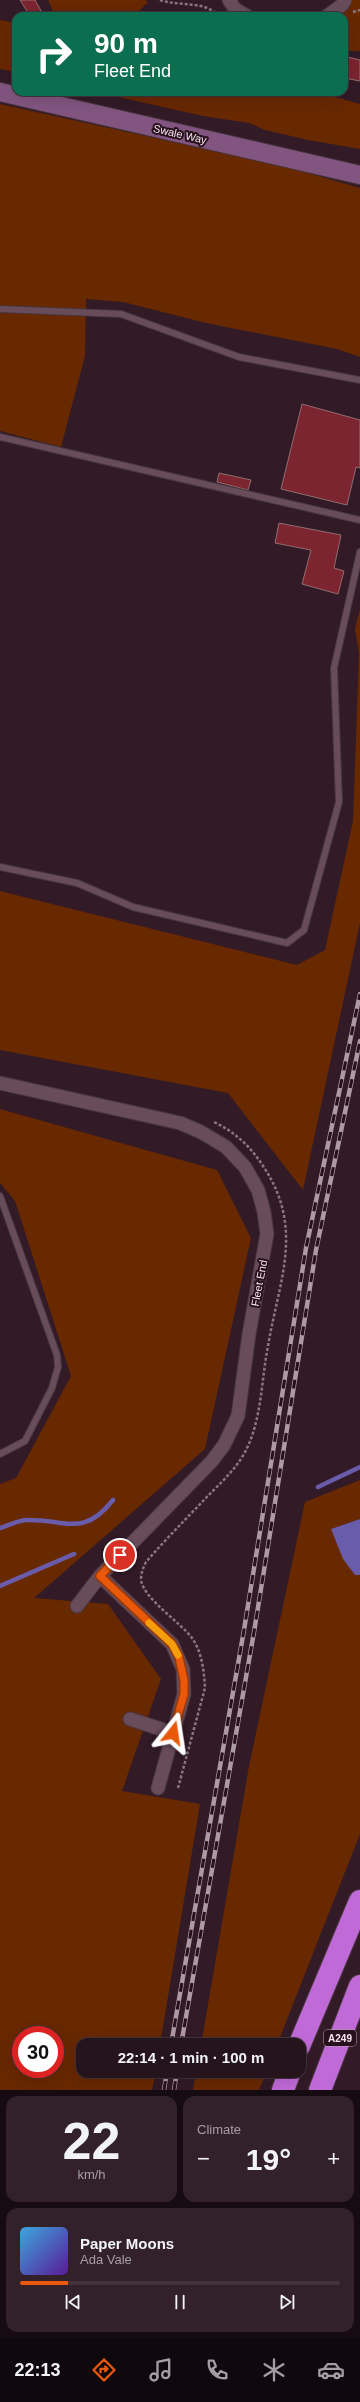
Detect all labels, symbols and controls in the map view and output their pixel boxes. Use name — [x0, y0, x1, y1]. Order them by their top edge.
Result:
icon: right — [28, 28, 80, 80]
text: 90 m — [94, 28, 158, 59]
text: Fleet End — [94, 61, 171, 81]
street label: Swale Way — [152, 122, 208, 146]
street label: Fleet End — [249, 1259, 269, 1307]
pin — [103, 1538, 137, 1572]
icon: arrive — [109, 1544, 131, 1566]
position arrow — [152, 1712, 194, 1754]
speed limit sign: 30 — [12, 2026, 64, 2078]
road number: A249 — [324, 2030, 356, 2046]
text: 22:14 · 1 min · 100 m — [118, 2049, 264, 2066]
text: 22 — [63, 2112, 120, 2170]
text: Climate — [197, 2122, 241, 2137]
text: 19° — [246, 2143, 291, 2176]
text: − — [197, 2146, 210, 2171]
text: + — [327, 2146, 340, 2171]
text: km/h — [77, 2167, 106, 2182]
text: Paper Moons — [80, 2235, 174, 2252]
text: Ada Vale — [80, 2252, 132, 2267]
icon: previous — [62, 2291, 84, 2313]
icon: pause — [169, 2291, 191, 2313]
icon: next — [276, 2291, 298, 2313]
icon: directions — [90, 2356, 118, 2384]
icon: music — [147, 2356, 175, 2384]
icon: phone — [203, 2356, 231, 2384]
icon: climate — [260, 2356, 288, 2384]
icon: car — [317, 2356, 345, 2384]
text: 22:13 — [14, 2360, 61, 2380]

